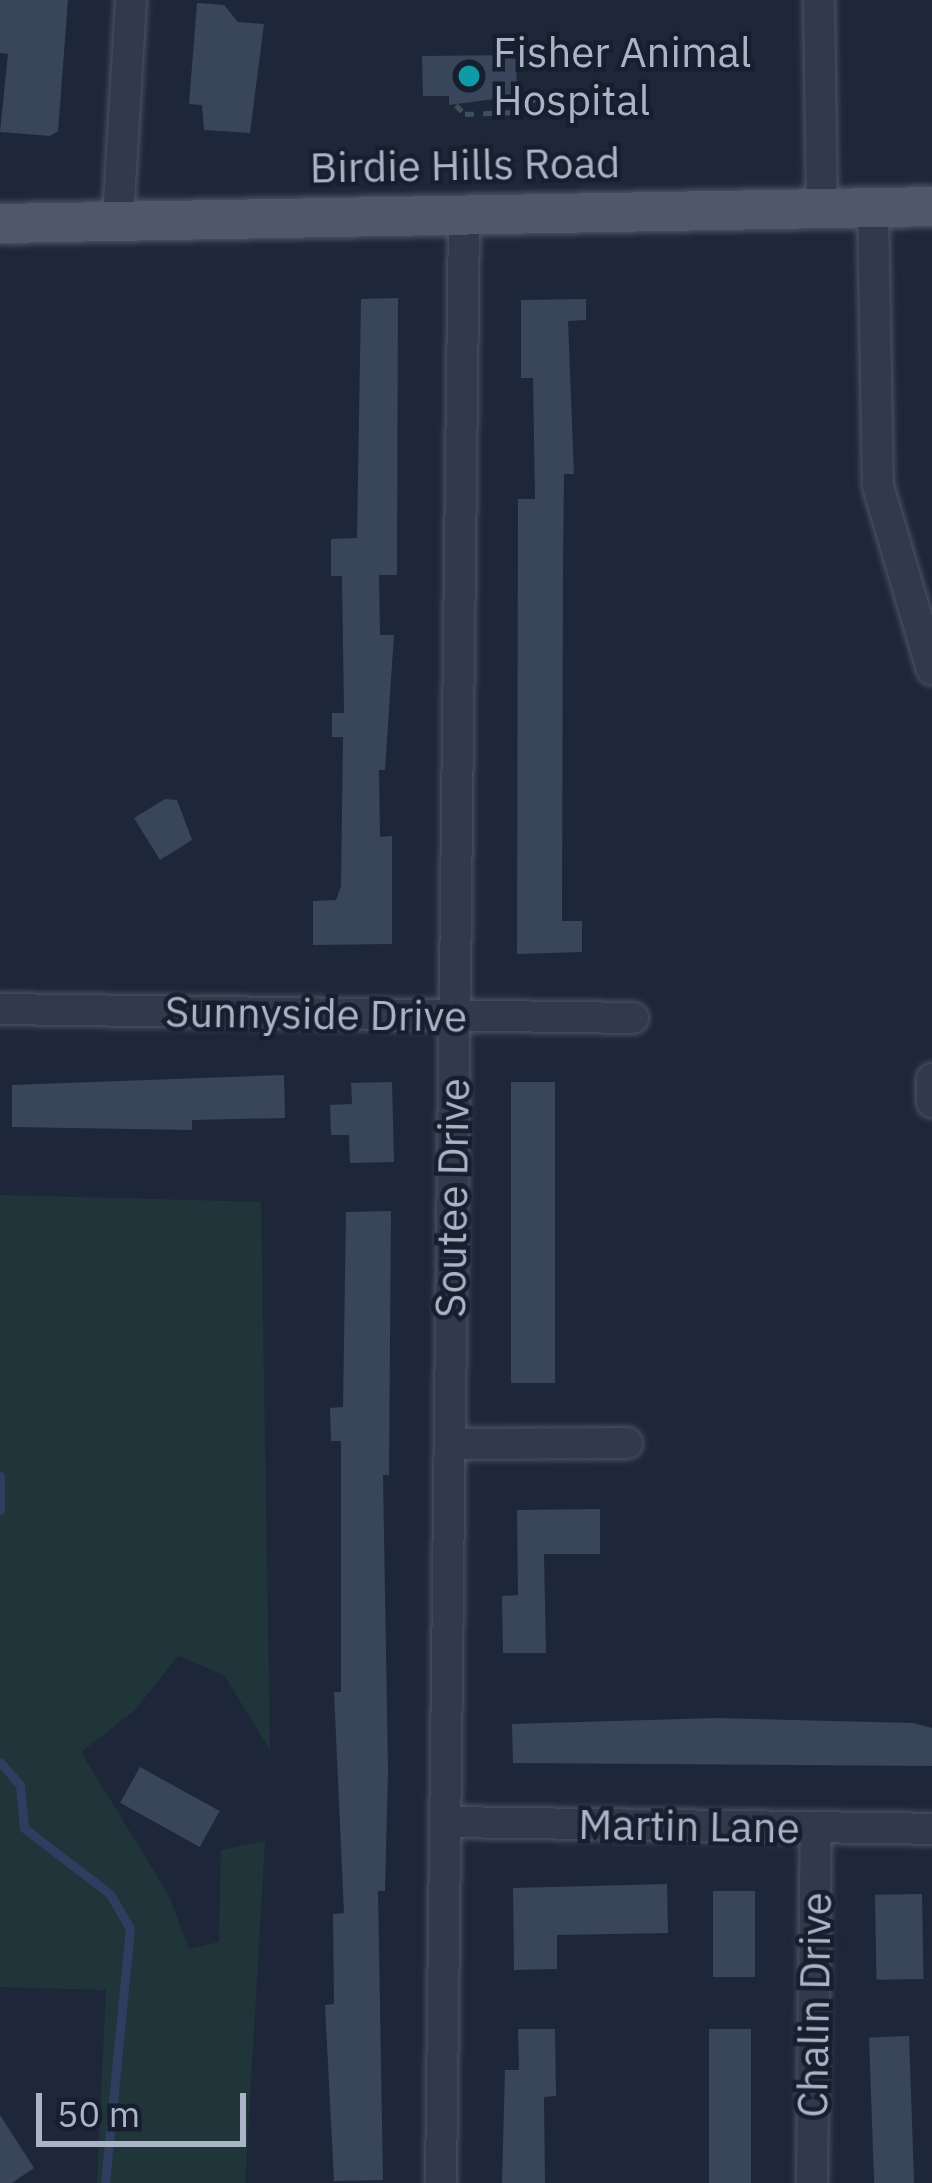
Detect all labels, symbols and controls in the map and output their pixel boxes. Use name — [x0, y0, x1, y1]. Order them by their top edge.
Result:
place label: Fisher Animal Hospital — [493, 27, 751, 125]
marker: Fisher Animal Hospital — [456, 63, 482, 89]
street label: Birdie Hills Road — [309, 137, 621, 193]
street label: Sunnyside Drive — [164, 986, 468, 1042]
street label: Soutee Drive — [425, 1078, 479, 1318]
street label: Martin Lane — [578, 1799, 800, 1853]
street label: Chalin Drive — [787, 1892, 841, 2118]
scale bar — [42, 2069, 252, 2143]
text: 50 m — [57, 2090, 140, 2137]

